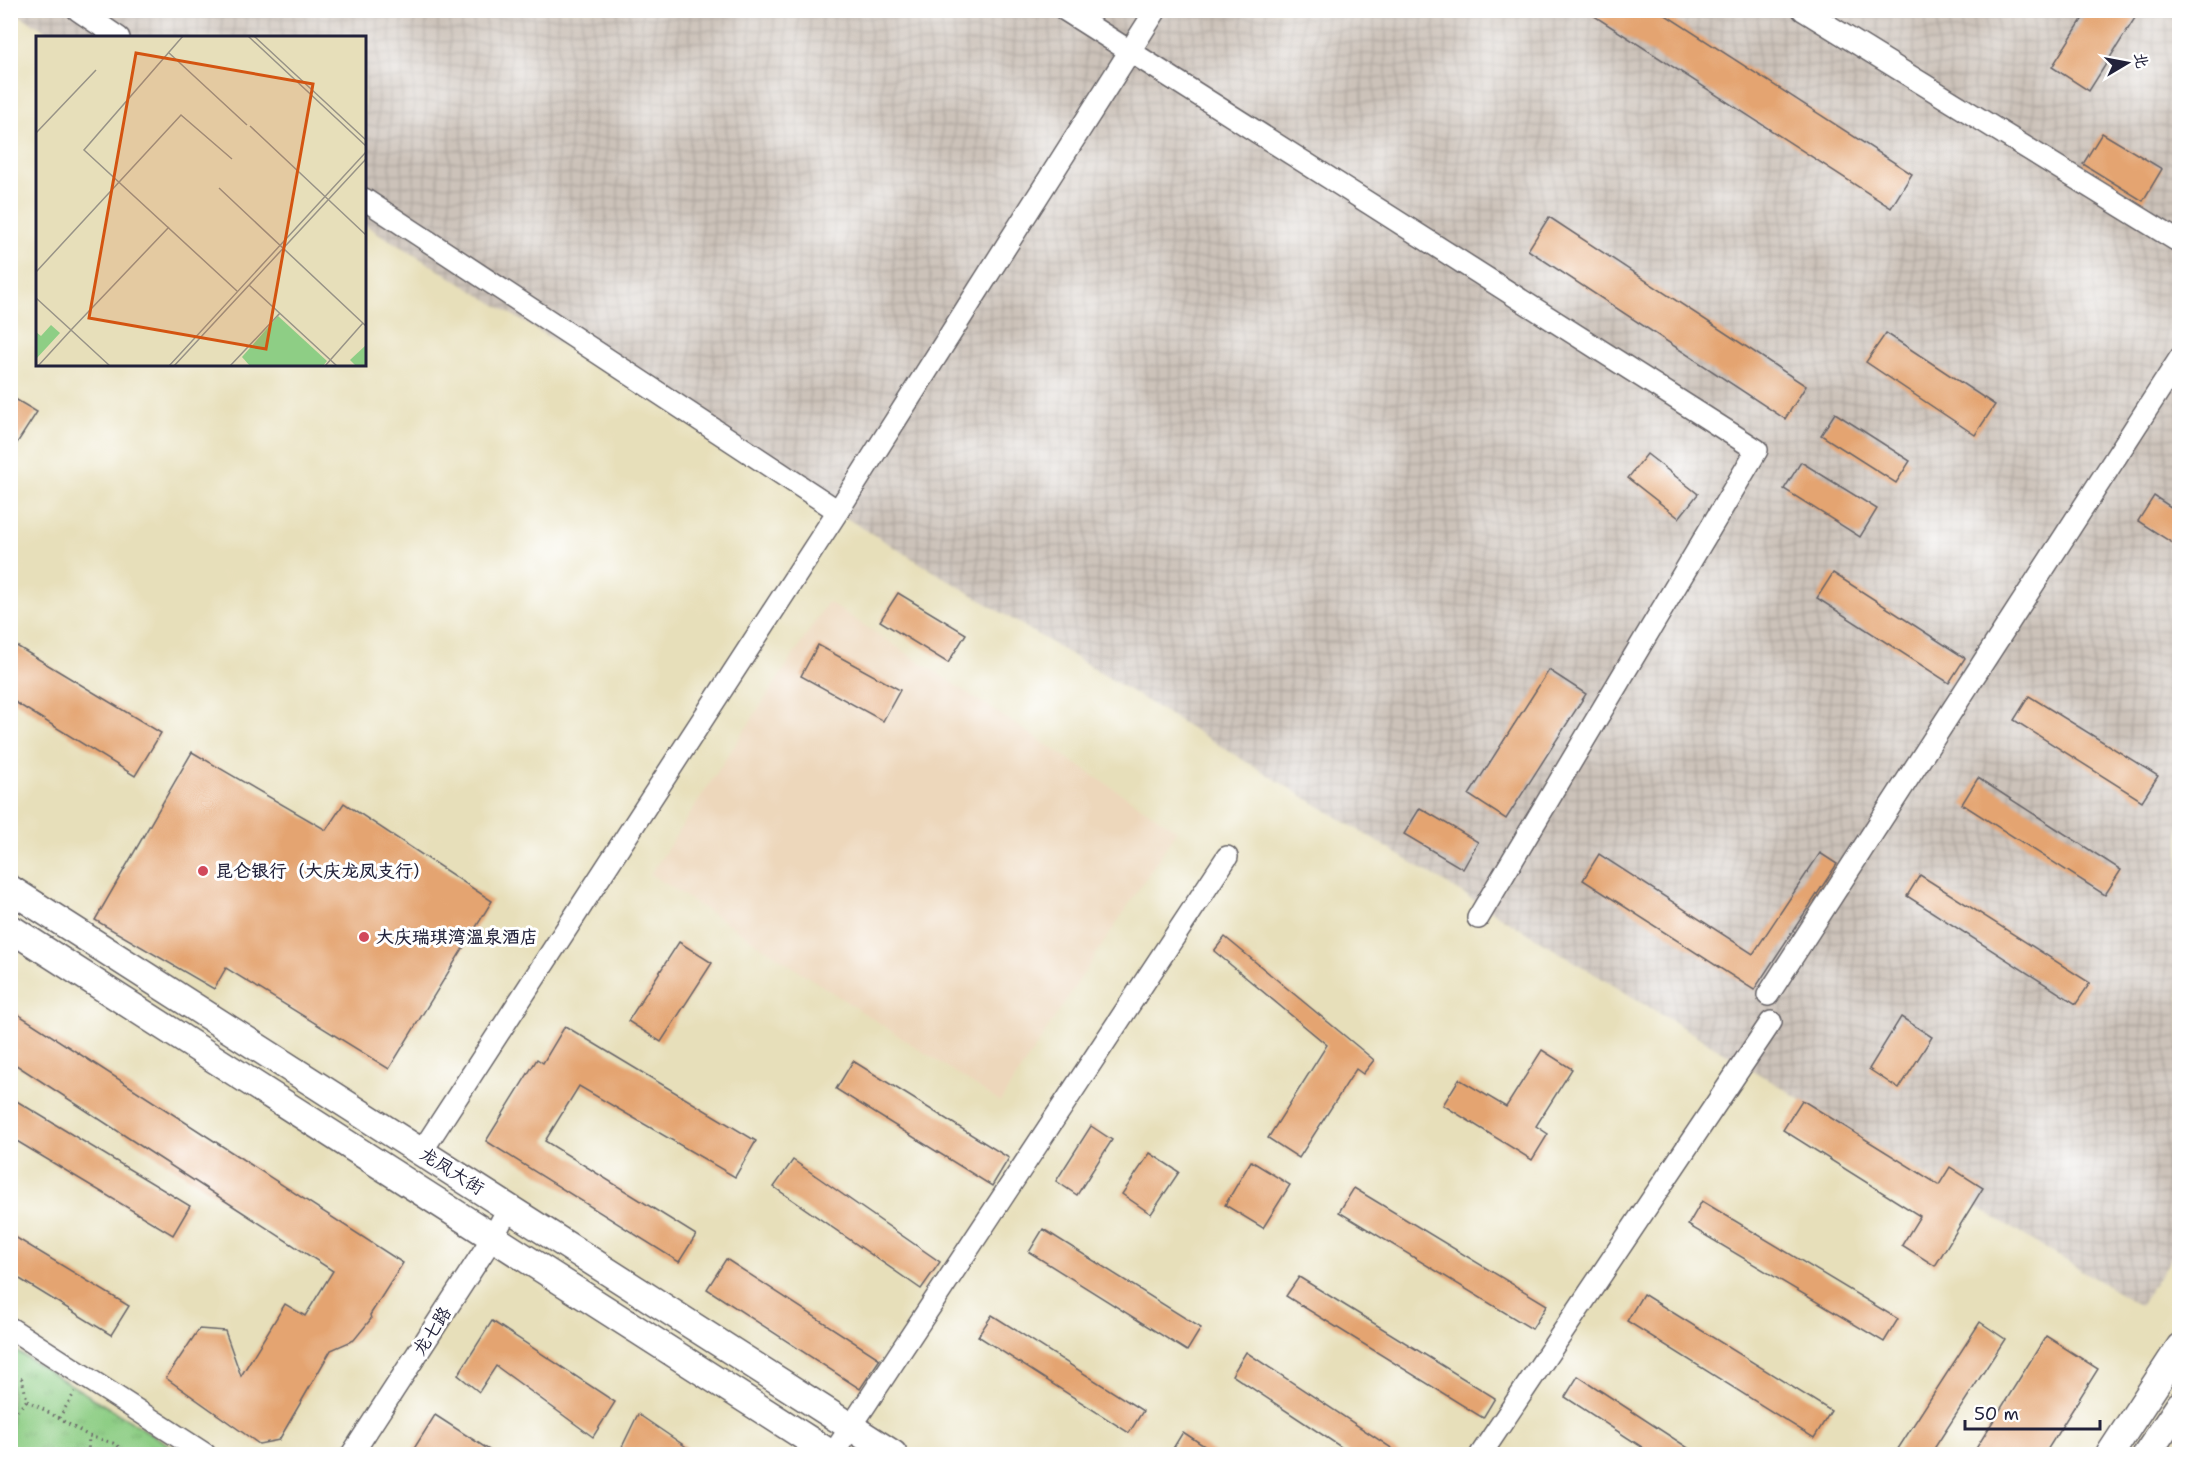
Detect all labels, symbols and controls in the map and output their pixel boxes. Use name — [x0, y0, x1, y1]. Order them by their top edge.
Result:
north arrow — [2097, 33, 2157, 93]
inset map — [36, 36, 366, 366]
text: 北 — [2130, 51, 2153, 70]
place label: 昆仑银行（大庆龙凤支行） — [215, 859, 431, 883]
marker: 昆仑银行（大庆龙凤支行） — [196, 864, 210, 878]
place label: 大庆瑞琪湾温泉酒店 — [376, 925, 538, 949]
marker: 大庆瑞琪湾温泉酒店 — [357, 930, 371, 944]
street label: 龙凤大街 — [415, 1142, 489, 1200]
street label: 龙七路 — [407, 1302, 457, 1360]
scale bar — [1965, 1393, 2100, 1431]
text: 50 m — [1974, 1402, 2019, 1426]

